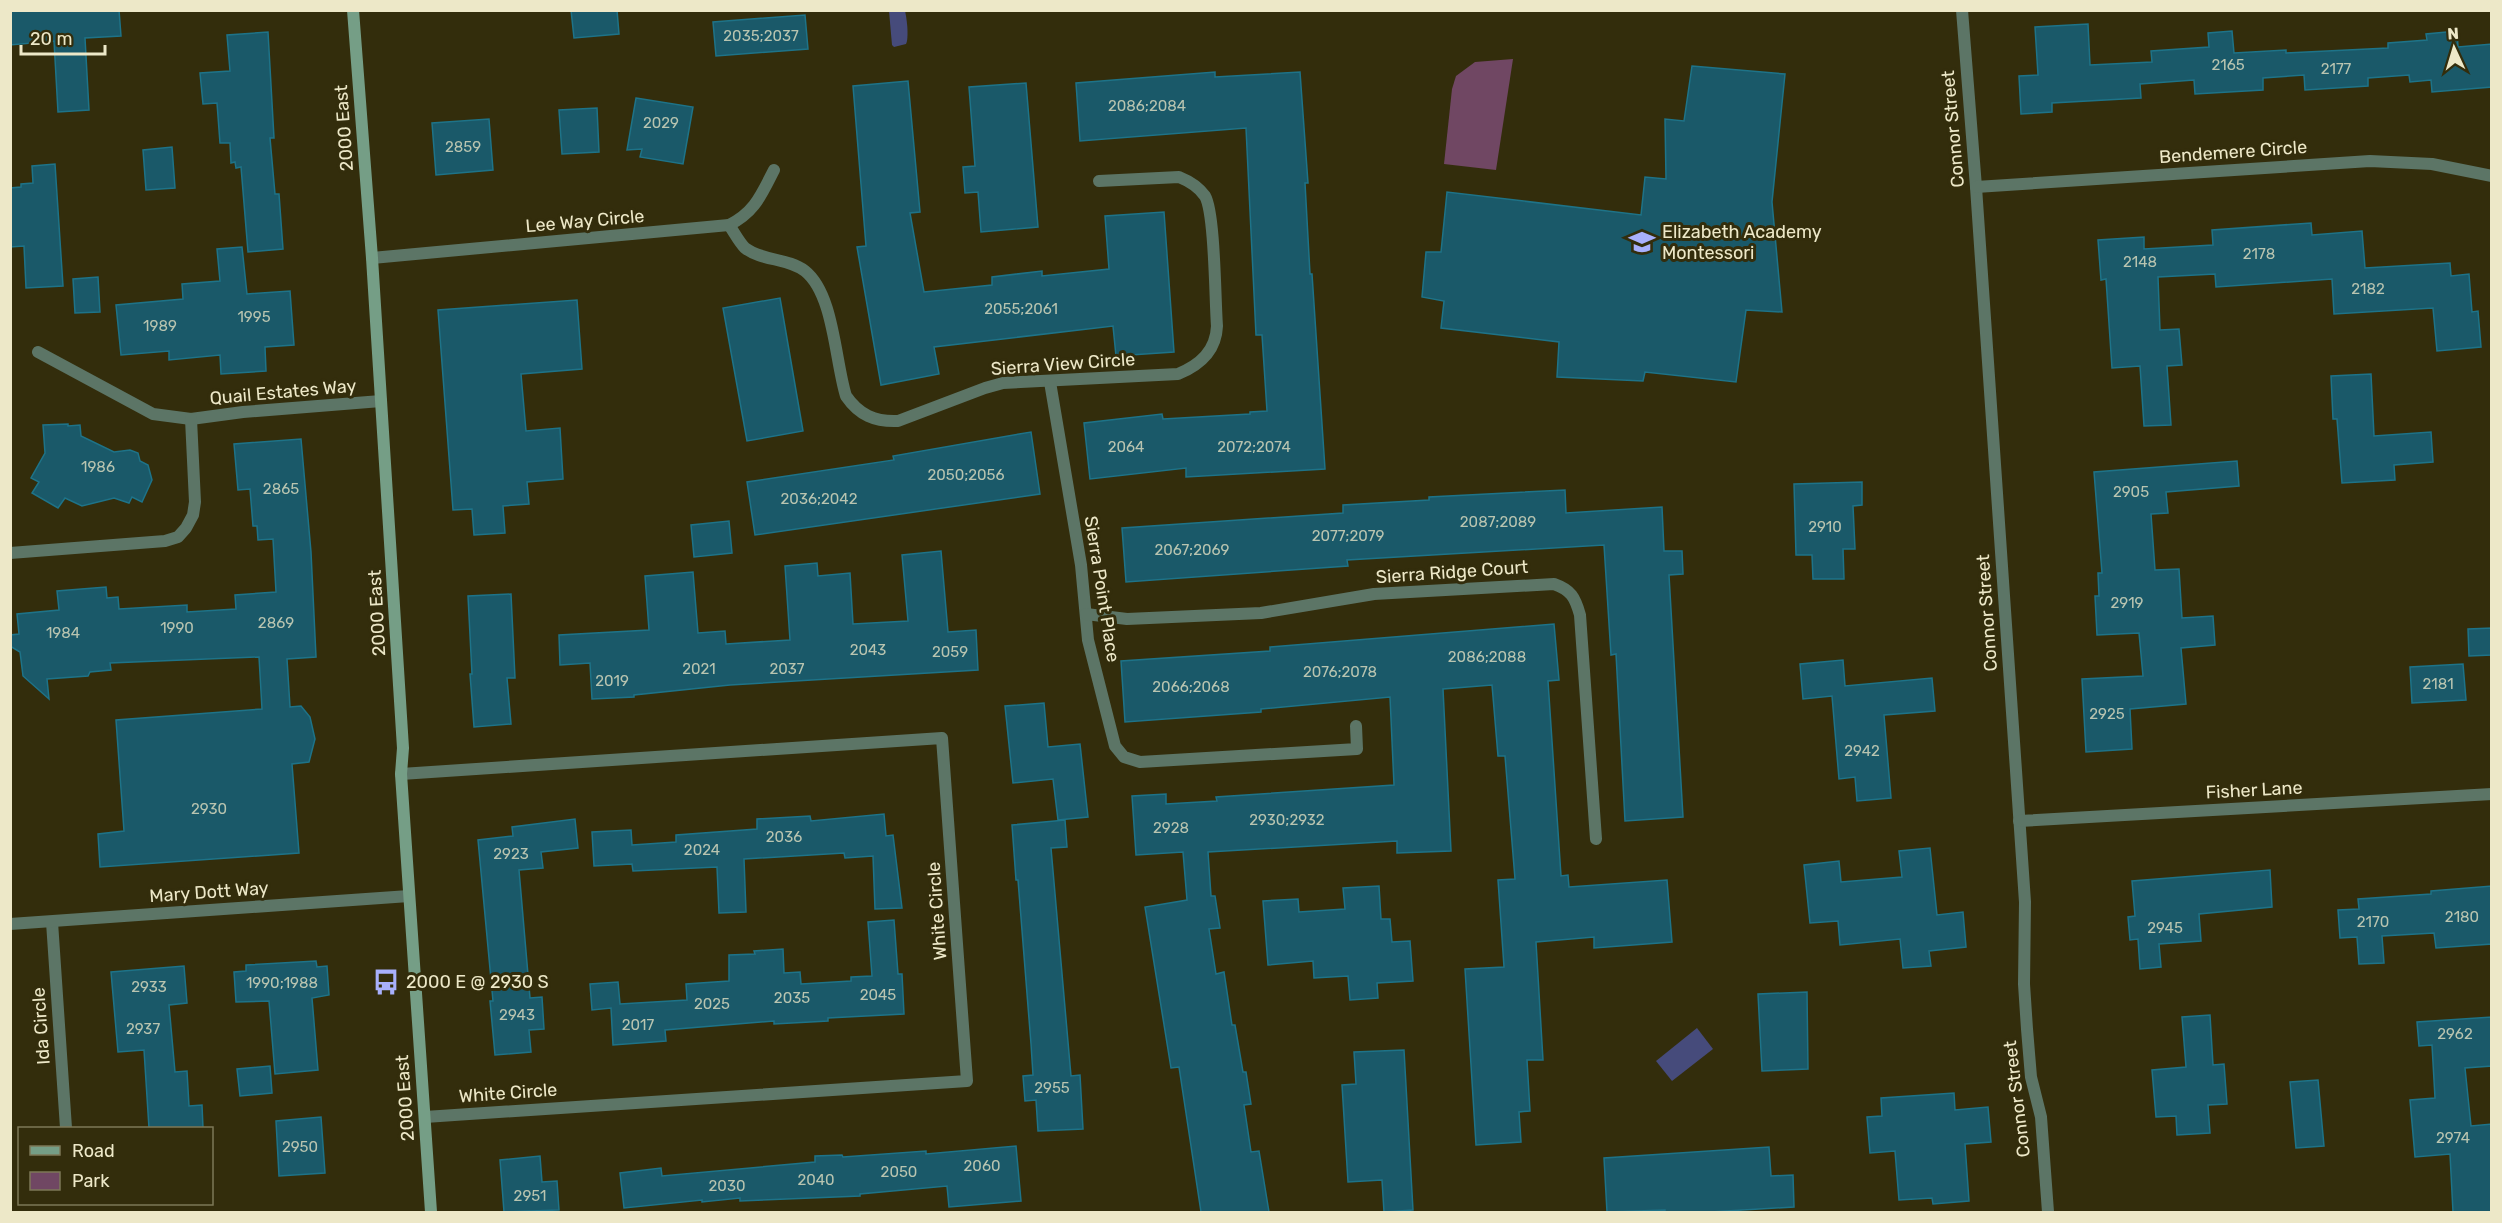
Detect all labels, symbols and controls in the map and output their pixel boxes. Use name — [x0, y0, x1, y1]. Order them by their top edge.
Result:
scale bar — [21, 18, 105, 56]
north arrow — [2424, 18, 2484, 78]
text: N — [2447, 24, 2459, 43]
house number: 2035;2037 — [723, 27, 799, 45]
text: 20 m — [30, 28, 72, 50]
house number: 2165 — [2211, 56, 2245, 74]
house number: 2177 — [2321, 60, 2352, 78]
street label: Connor Street — [1937, 70, 1969, 188]
street label: 2000 East — [330, 84, 358, 172]
house number: 2086;2084 — [1108, 97, 1186, 115]
house number: 2029 — [643, 114, 679, 132]
street label: Bendemere Circle — [2158, 136, 2308, 168]
house number: 2859 — [445, 138, 481, 156]
street label: Lee Way Circle — [525, 205, 645, 237]
place label: Elizabeth Academy Montessori — [1662, 221, 1822, 264]
school or university icon: Elizabeth Academy Montessori — [1627, 227, 1657, 257]
house number: 2178 — [2243, 245, 2275, 263]
house number: 2148 — [2123, 253, 2157, 271]
house number: 2182 — [2351, 280, 2385, 298]
house number: 2055;2061 — [984, 300, 1058, 318]
house number: 1995 — [237, 308, 271, 326]
house number: 1989 — [143, 317, 177, 335]
street label: Sierra View Circle — [990, 348, 1136, 380]
street label: Quail Estates Way — [209, 375, 357, 409]
house number: 2064 — [1108, 438, 1144, 456]
house number: 2072;2074 — [1217, 438, 1291, 456]
house number: 1986 — [81, 458, 115, 476]
house number: 2050;2056 — [927, 466, 1005, 484]
house number: 2865 — [263, 480, 299, 498]
house number: 2905 — [2113, 483, 2149, 501]
house number: 2036;2042 — [781, 490, 858, 508]
house number: 2087;2089 — [1460, 513, 1536, 531]
street label: Sierra Point Place — [1080, 514, 1124, 664]
house number: 2910 — [1808, 518, 1842, 536]
house number: 2077;2079 — [1312, 527, 1384, 545]
house number: 2067;2069 — [1155, 541, 1230, 559]
street label: Connor Street — [1972, 554, 2002, 672]
street label: Sierra Ridge Court — [1375, 556, 1529, 588]
street label: 2000 East — [364, 569, 390, 657]
house number: 2919 — [2110, 594, 2144, 612]
house number: 2869 — [258, 614, 294, 632]
house number: 1990 — [160, 619, 194, 637]
house number: 1984 — [46, 624, 80, 642]
house number: 2043 — [850, 641, 886, 659]
house number: 2059 — [932, 643, 968, 661]
house number: 2086;2088 — [1448, 648, 1526, 666]
house number: 2021 — [682, 660, 716, 678]
house number: 2037 — [769, 660, 805, 678]
house number: 2076;2078 — [1303, 663, 1377, 681]
house number: 2019 — [595, 672, 629, 690]
house number: 2181 — [2422, 675, 2454, 693]
house number: 2066;2068 — [1152, 678, 1230, 696]
house number: 2925 — [2089, 705, 2125, 723]
house number: 2942 — [1844, 742, 1880, 760]
street label: Fisher Lane — [2205, 776, 2303, 804]
house number: 2930 — [191, 800, 227, 818]
house number: 2930;2932 — [1249, 811, 1325, 829]
house number: 2928 — [1153, 819, 1189, 837]
house number: 2036 — [766, 828, 802, 846]
house number: 2024 — [684, 841, 720, 859]
house number: 2923 — [493, 845, 529, 863]
street label: White Circle — [923, 861, 951, 961]
street label: Mary Dott Way — [149, 877, 269, 907]
house number: 2180 — [2445, 908, 2479, 926]
house number: 2170 — [2357, 913, 2389, 931]
house number: 2945 — [2147, 919, 2183, 937]
bus stop icon: 2000 E @ 2930 S — [371, 967, 401, 997]
place label: 2000 E @ 2930 S — [406, 971, 549, 993]
house number: 1990;1988 — [246, 974, 318, 992]
house number: 2933 — [131, 978, 167, 996]
house number: 2045 — [860, 986, 896, 1004]
street label: Ida Circle — [27, 987, 55, 1065]
house number: 2035 — [774, 989, 810, 1007]
house number: 2025 — [694, 995, 730, 1013]
house number: 2943 — [499, 1006, 535, 1024]
house number: 2017 — [622, 1016, 655, 1034]
house number: 2937 — [126, 1020, 160, 1038]
house number: 2962 — [2437, 1025, 2473, 1043]
street label: Connor Street — [1999, 1039, 2035, 1159]
street label: 2000 East — [391, 1054, 419, 1142]
street label: White Circle — [458, 1079, 558, 1107]
house number: 2955 — [1034, 1079, 1070, 1097]
legend — [18, 1127, 213, 1205]
house number: 2974 — [2436, 1129, 2470, 1147]
house number: 2950 — [282, 1138, 318, 1156]
text: Road — [72, 1140, 115, 1162]
house number: 2060 — [964, 1157, 1000, 1175]
house number: 2050 — [881, 1163, 917, 1181]
text: Park — [72, 1170, 110, 1192]
house number: 2040 — [797, 1171, 835, 1189]
house number: 2030 — [709, 1177, 745, 1195]
house number: 2951 — [514, 1187, 546, 1205]

